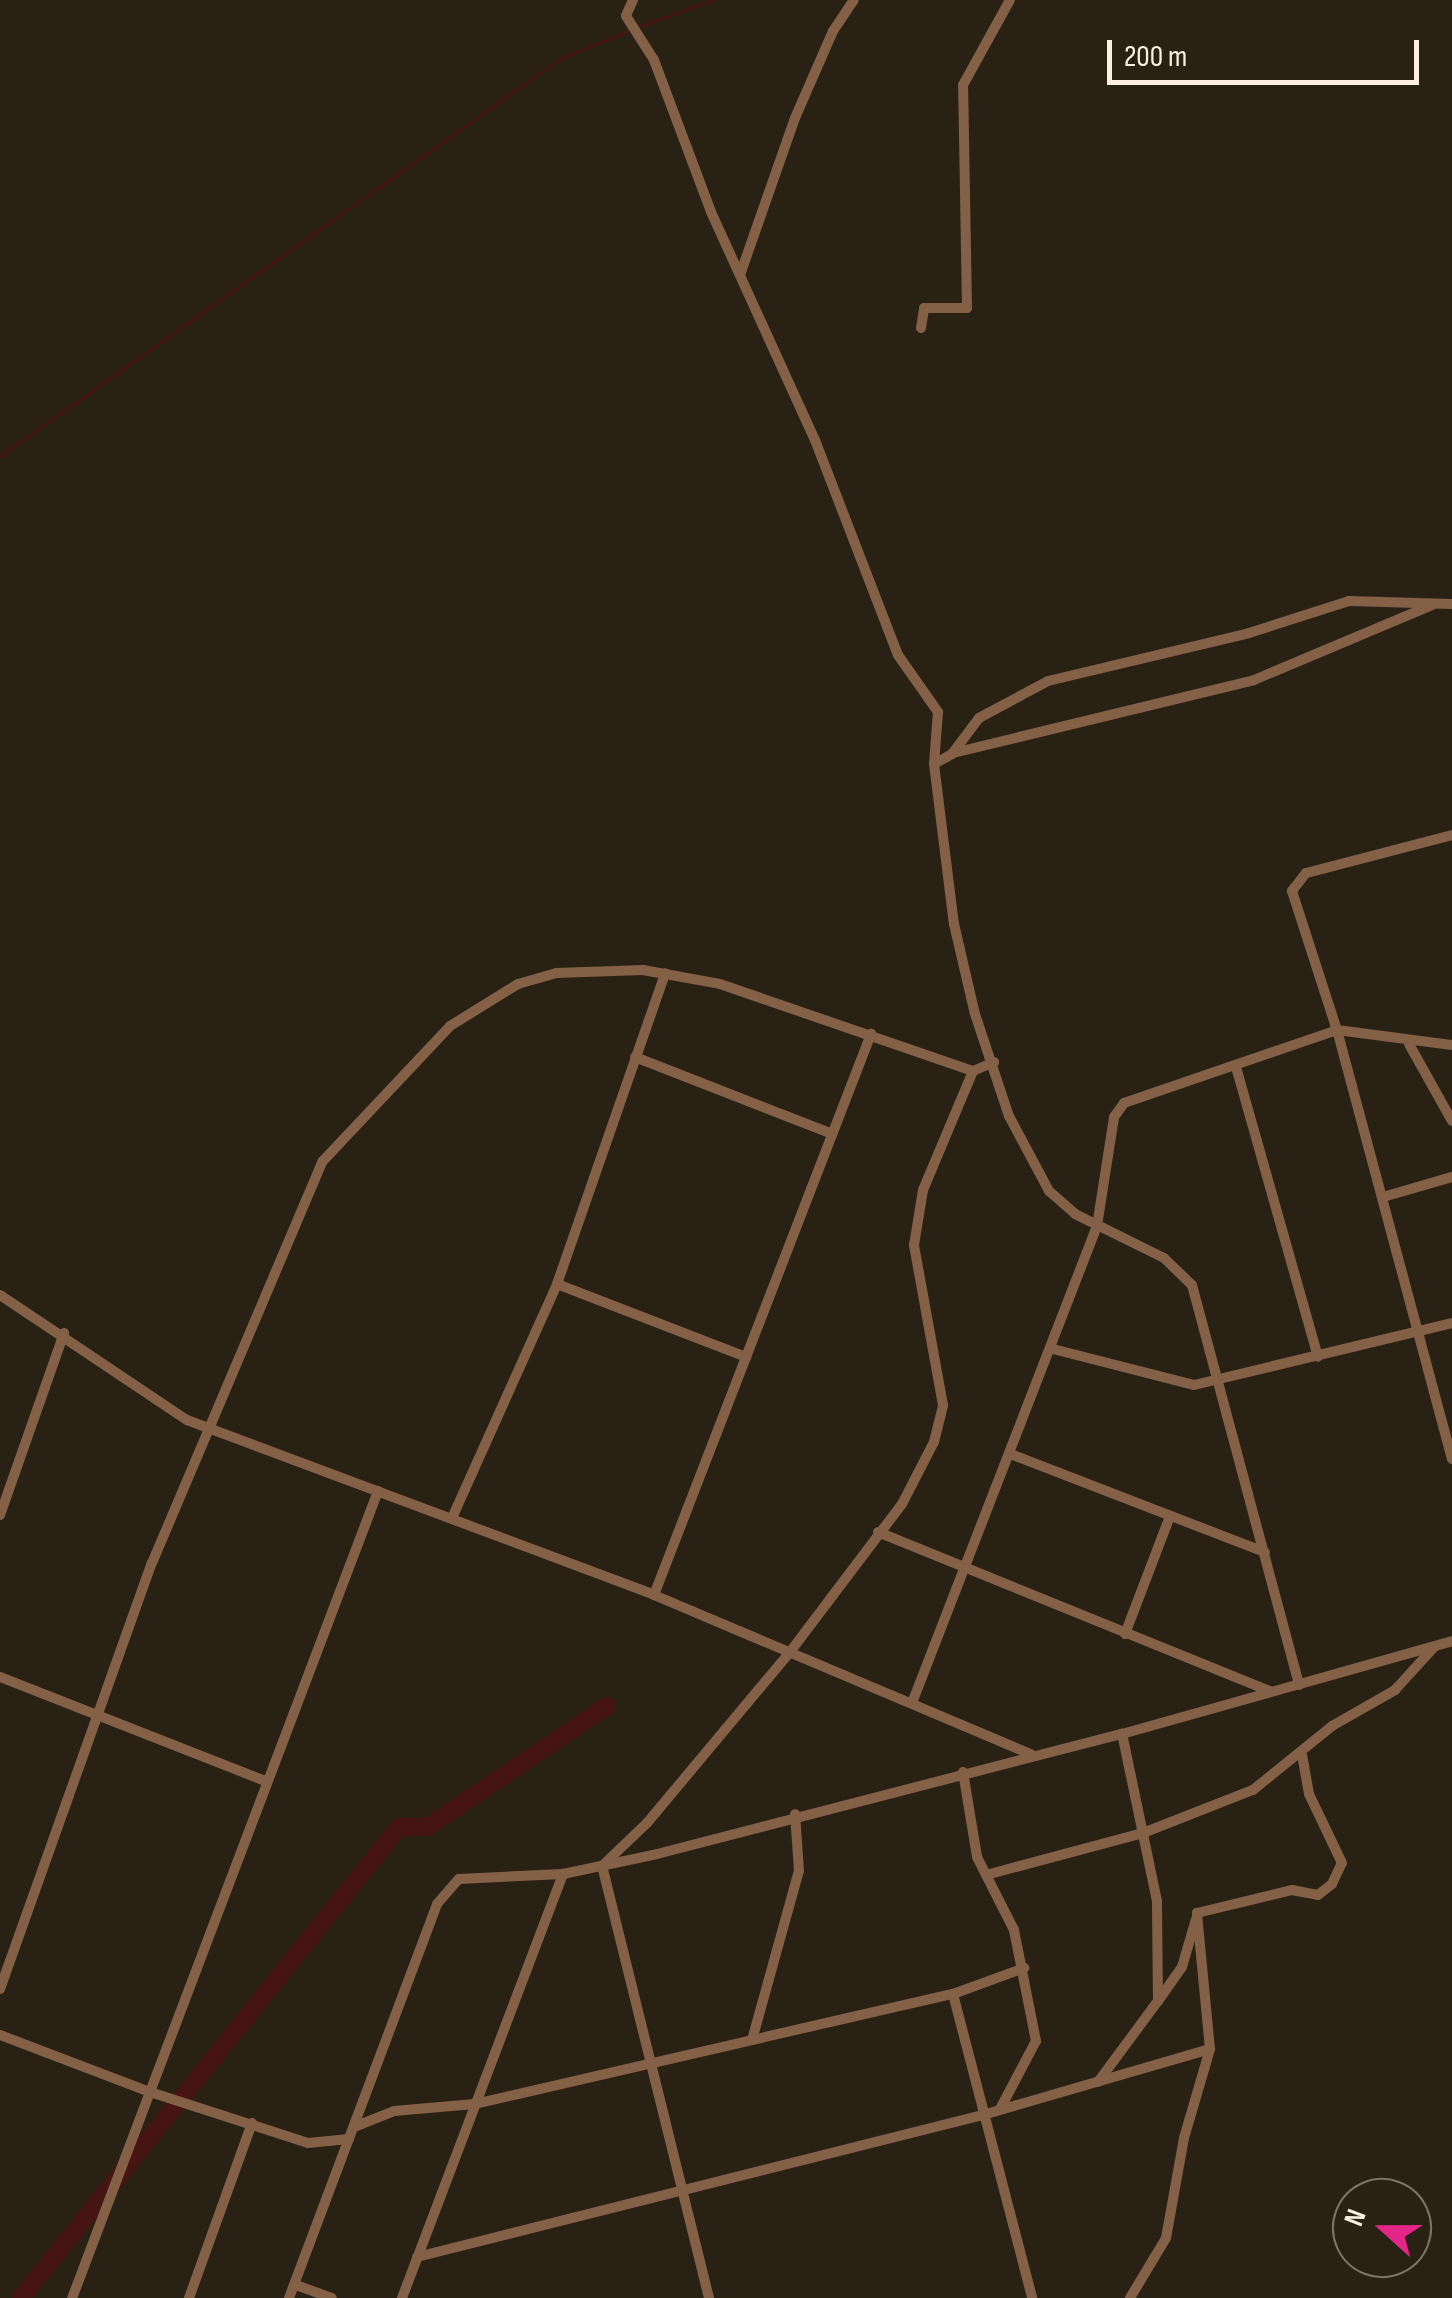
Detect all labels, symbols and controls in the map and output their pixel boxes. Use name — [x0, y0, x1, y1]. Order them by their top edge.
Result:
scale bar — [1112, 20, 1424, 82]
text: 200 m — [1124, 39, 1187, 75]
north arrow — [1332, 2178, 1432, 2278]
text: N — [1337, 2205, 1373, 2231]

